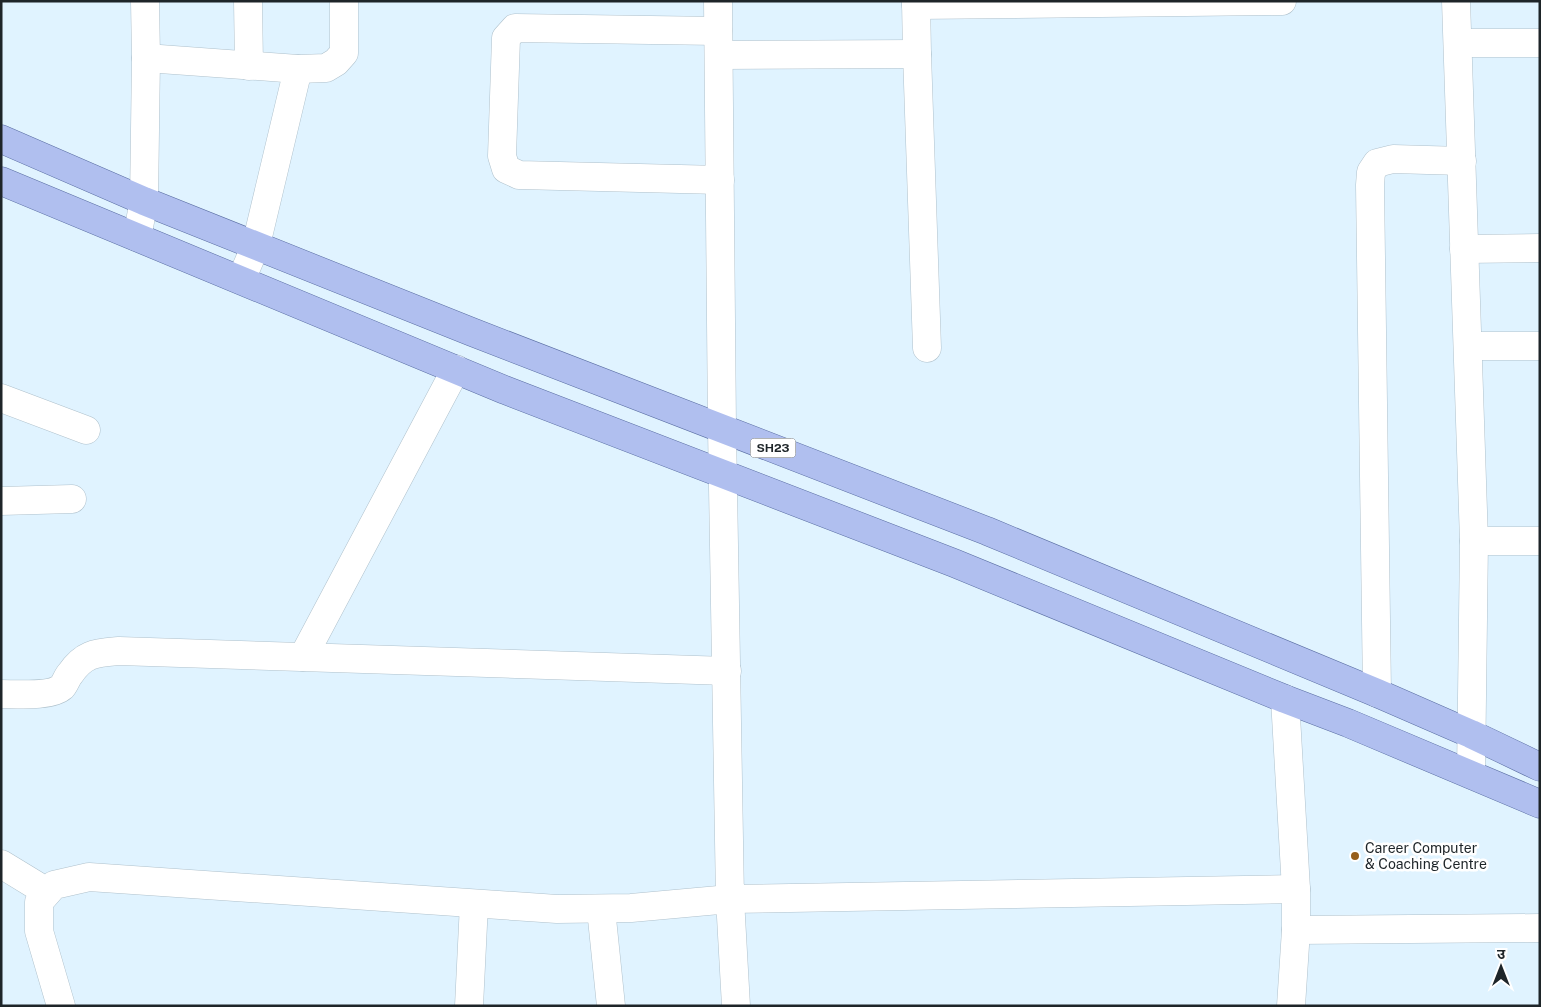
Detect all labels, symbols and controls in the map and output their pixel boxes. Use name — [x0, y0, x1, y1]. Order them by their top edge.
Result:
road number: SH23 — [750, 438, 796, 458]
place label: Career Computer & Coaching Centre — [1365, 840, 1487, 872]
marker: Career Computer & Coaching Centre — [1349, 850, 1361, 862]
north arrow — [1476, 942, 1526, 992]
text: उ — [1497, 946, 1506, 962]

